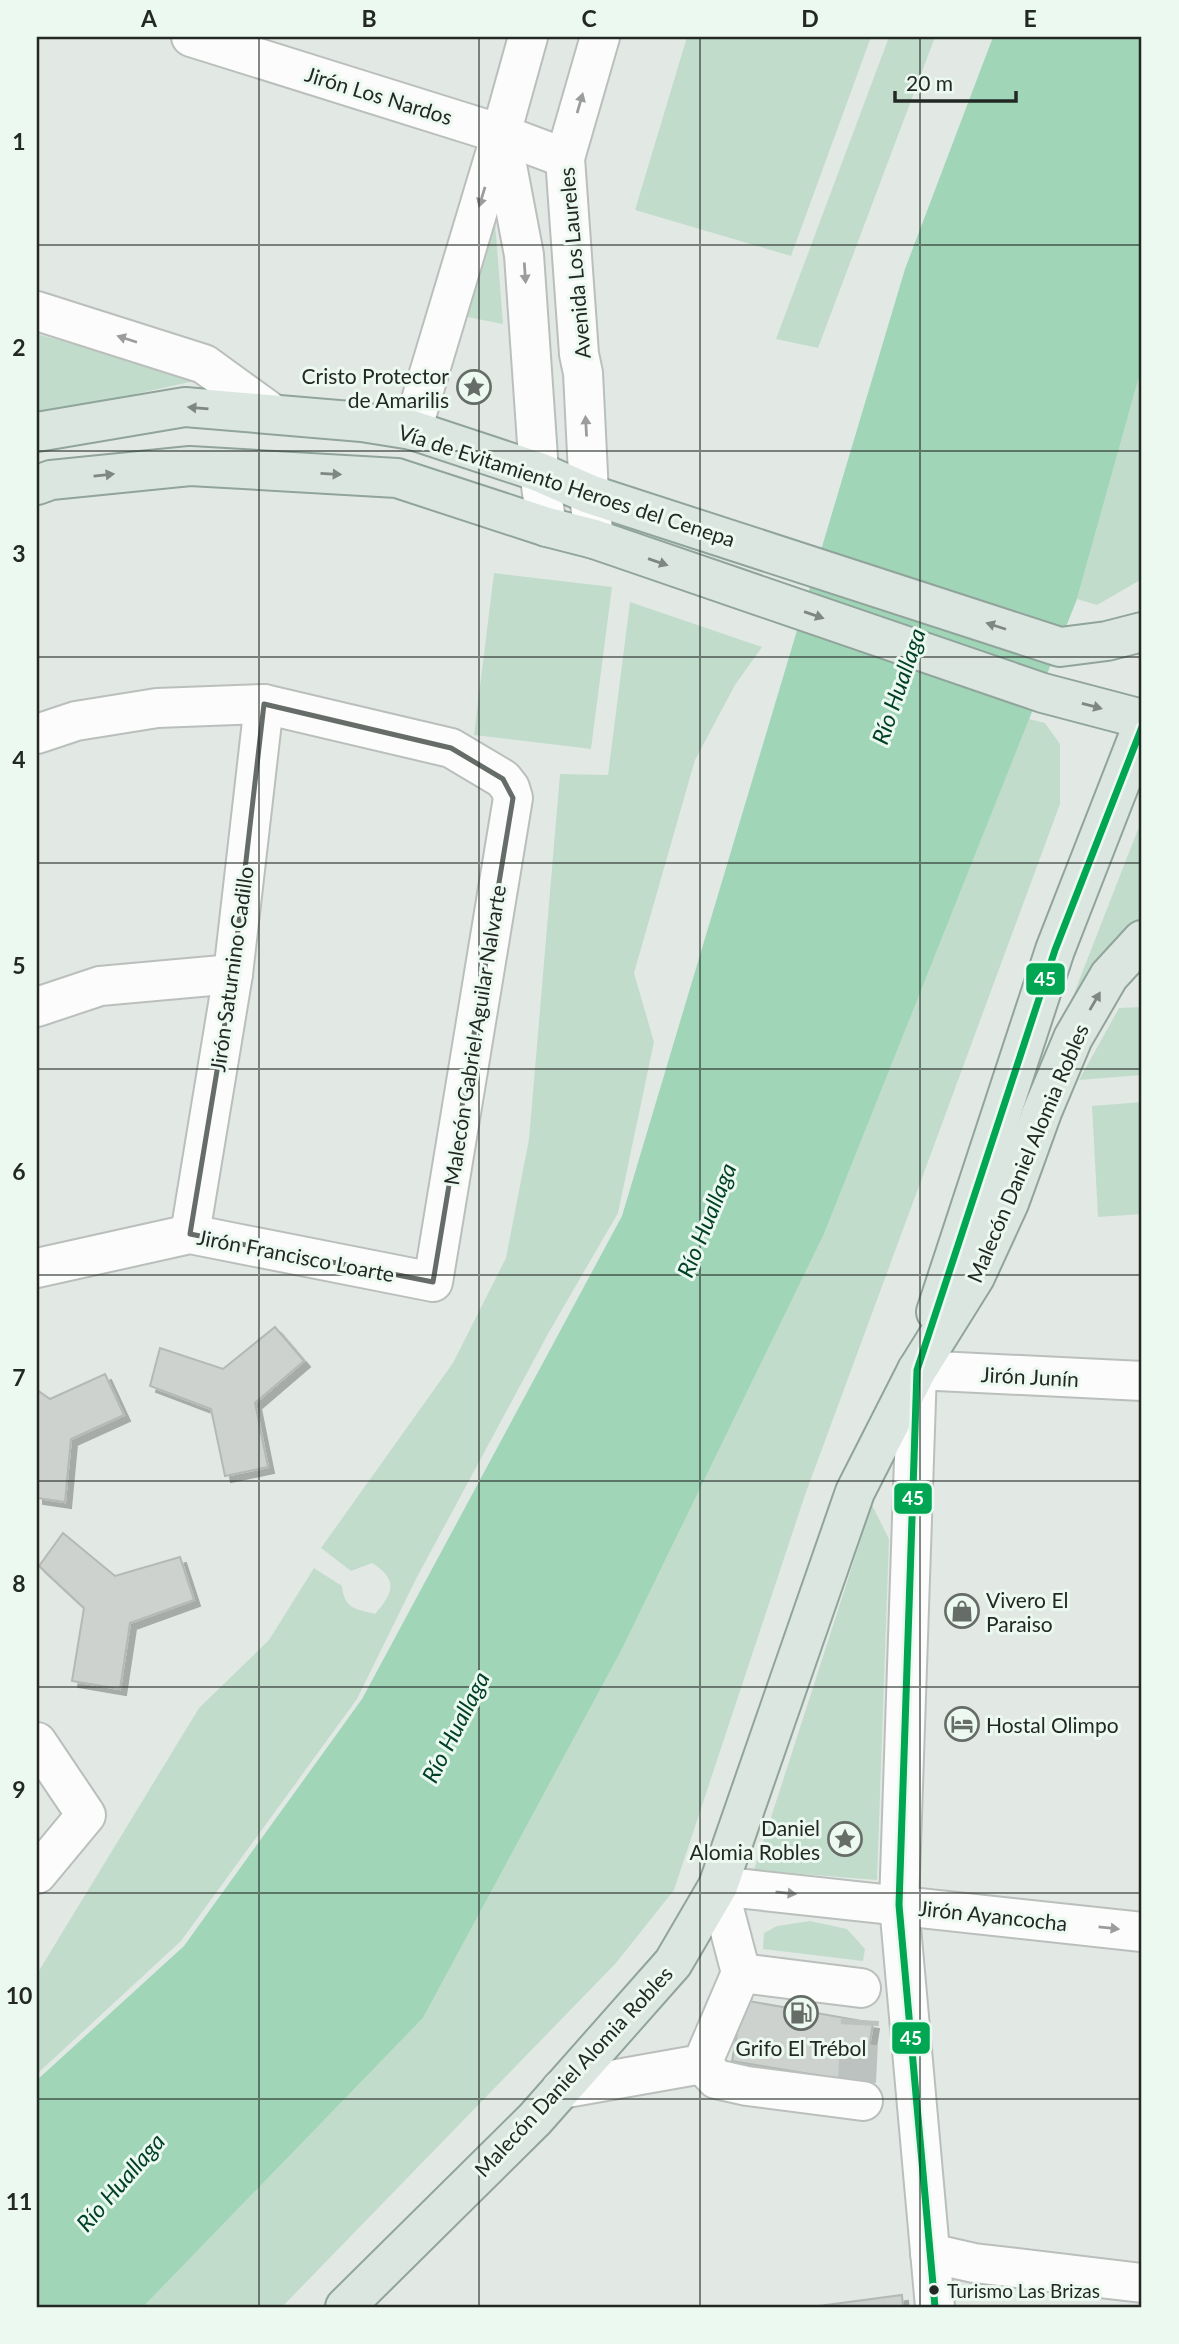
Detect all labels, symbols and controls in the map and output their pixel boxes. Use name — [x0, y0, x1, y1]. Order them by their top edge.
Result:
text: A — [140, 4, 158, 32]
text: B — [361, 4, 377, 32]
text: C — [581, 4, 597, 32]
text: D — [801, 4, 819, 32]
text: E — [1023, 4, 1037, 32]
scale bar — [895, 60, 1016, 104]
street label: Jirón Los Nardos — [302, 61, 456, 129]
text: 20 m — [906, 70, 953, 95]
one-way arrow — [576, 93, 586, 114]
text: 1 — [12, 127, 26, 155]
street label: Avenida Los Laureles — [553, 166, 595, 360]
one-way arrow — [477, 186, 487, 207]
one-way arrow — [520, 262, 531, 284]
text: 2 — [12, 333, 26, 361]
one-way arrow — [116, 334, 137, 344]
place label: Cristo Protector de Amarilis — [302, 363, 449, 412]
place icon: Cristo Protector de Amarilis — [455, 368, 493, 406]
one-way arrow — [186, 402, 208, 413]
one-way arrow — [580, 414, 591, 436]
street label: Vía de Evitamiento Heroes del Cenepa — [395, 419, 739, 551]
one-way arrow — [93, 469, 115, 480]
one-way arrow — [320, 469, 342, 480]
text: 3 — [12, 539, 26, 567]
one-way arrow — [648, 557, 669, 568]
one-way arrow — [804, 610, 825, 621]
one-way arrow — [985, 620, 1006, 630]
water label: Río Huallaga — [865, 624, 931, 748]
one-way arrow — [1082, 701, 1104, 712]
text: 4 — [12, 745, 26, 773]
street label: Jirón Saturnino Cadillo — [204, 865, 258, 1073]
street label: Malecón Gabriel Aguilar Nalvarte — [438, 883, 510, 1187]
text: 5 — [12, 951, 26, 979]
line badge: 45 — [1025, 962, 1066, 996]
text: 45 — [1034, 967, 1056, 990]
one-way arrow — [1089, 991, 1101, 1010]
street label: Malecón Daniel Alomia Robles — [961, 1020, 1093, 1286]
text: 6 — [12, 1157, 26, 1185]
water label: Río Huallaga — [670, 1159, 742, 1281]
street label: Jirón Francisco Loarte — [195, 1224, 397, 1286]
street label: Jirón Junín — [980, 1361, 1080, 1391]
text: 7 — [12, 1363, 26, 1391]
line badge: 45 — [893, 1482, 933, 1515]
text: 45 — [902, 1486, 924, 1509]
text: 8 — [12, 1569, 26, 1597]
place label: Vivero El Paraiso — [986, 1587, 1068, 1636]
shop icon: Vivero El Paraiso — [943, 1592, 981, 1630]
water label: Río Huallaga — [415, 1667, 495, 1787]
hotel icon: Hostal Olimpo — [943, 1705, 981, 1743]
place label: Hostal Olimpo — [986, 1712, 1119, 1737]
text: 9 — [12, 1775, 26, 1803]
place label: Daniel Alomia Robles — [690, 1815, 820, 1864]
place icon: Daniel Alomia Robles — [826, 1820, 864, 1858]
one-way arrow — [775, 1887, 797, 1898]
street label: Jirón Ayancocha — [917, 1895, 1069, 1935]
one-way arrow — [1098, 1923, 1120, 1934]
street label: Malecón Daniel Alomia Robles — [469, 1961, 677, 2181]
text: 10 — [6, 1981, 32, 2009]
fuel station icon: Grifo El Trébol — [782, 1994, 820, 2032]
line badge: 45 — [891, 2021, 931, 2055]
text: 45 — [900, 2026, 922, 2049]
place label: Grifo El Trébol — [736, 2035, 866, 2060]
water label: Río Huallaga — [70, 2127, 170, 2237]
text: 11 — [6, 2187, 32, 2215]
place label: Turismo Las Brizas — [947, 2279, 1100, 2302]
marker: Turismo Las Brizas — [927, 2283, 941, 2297]

